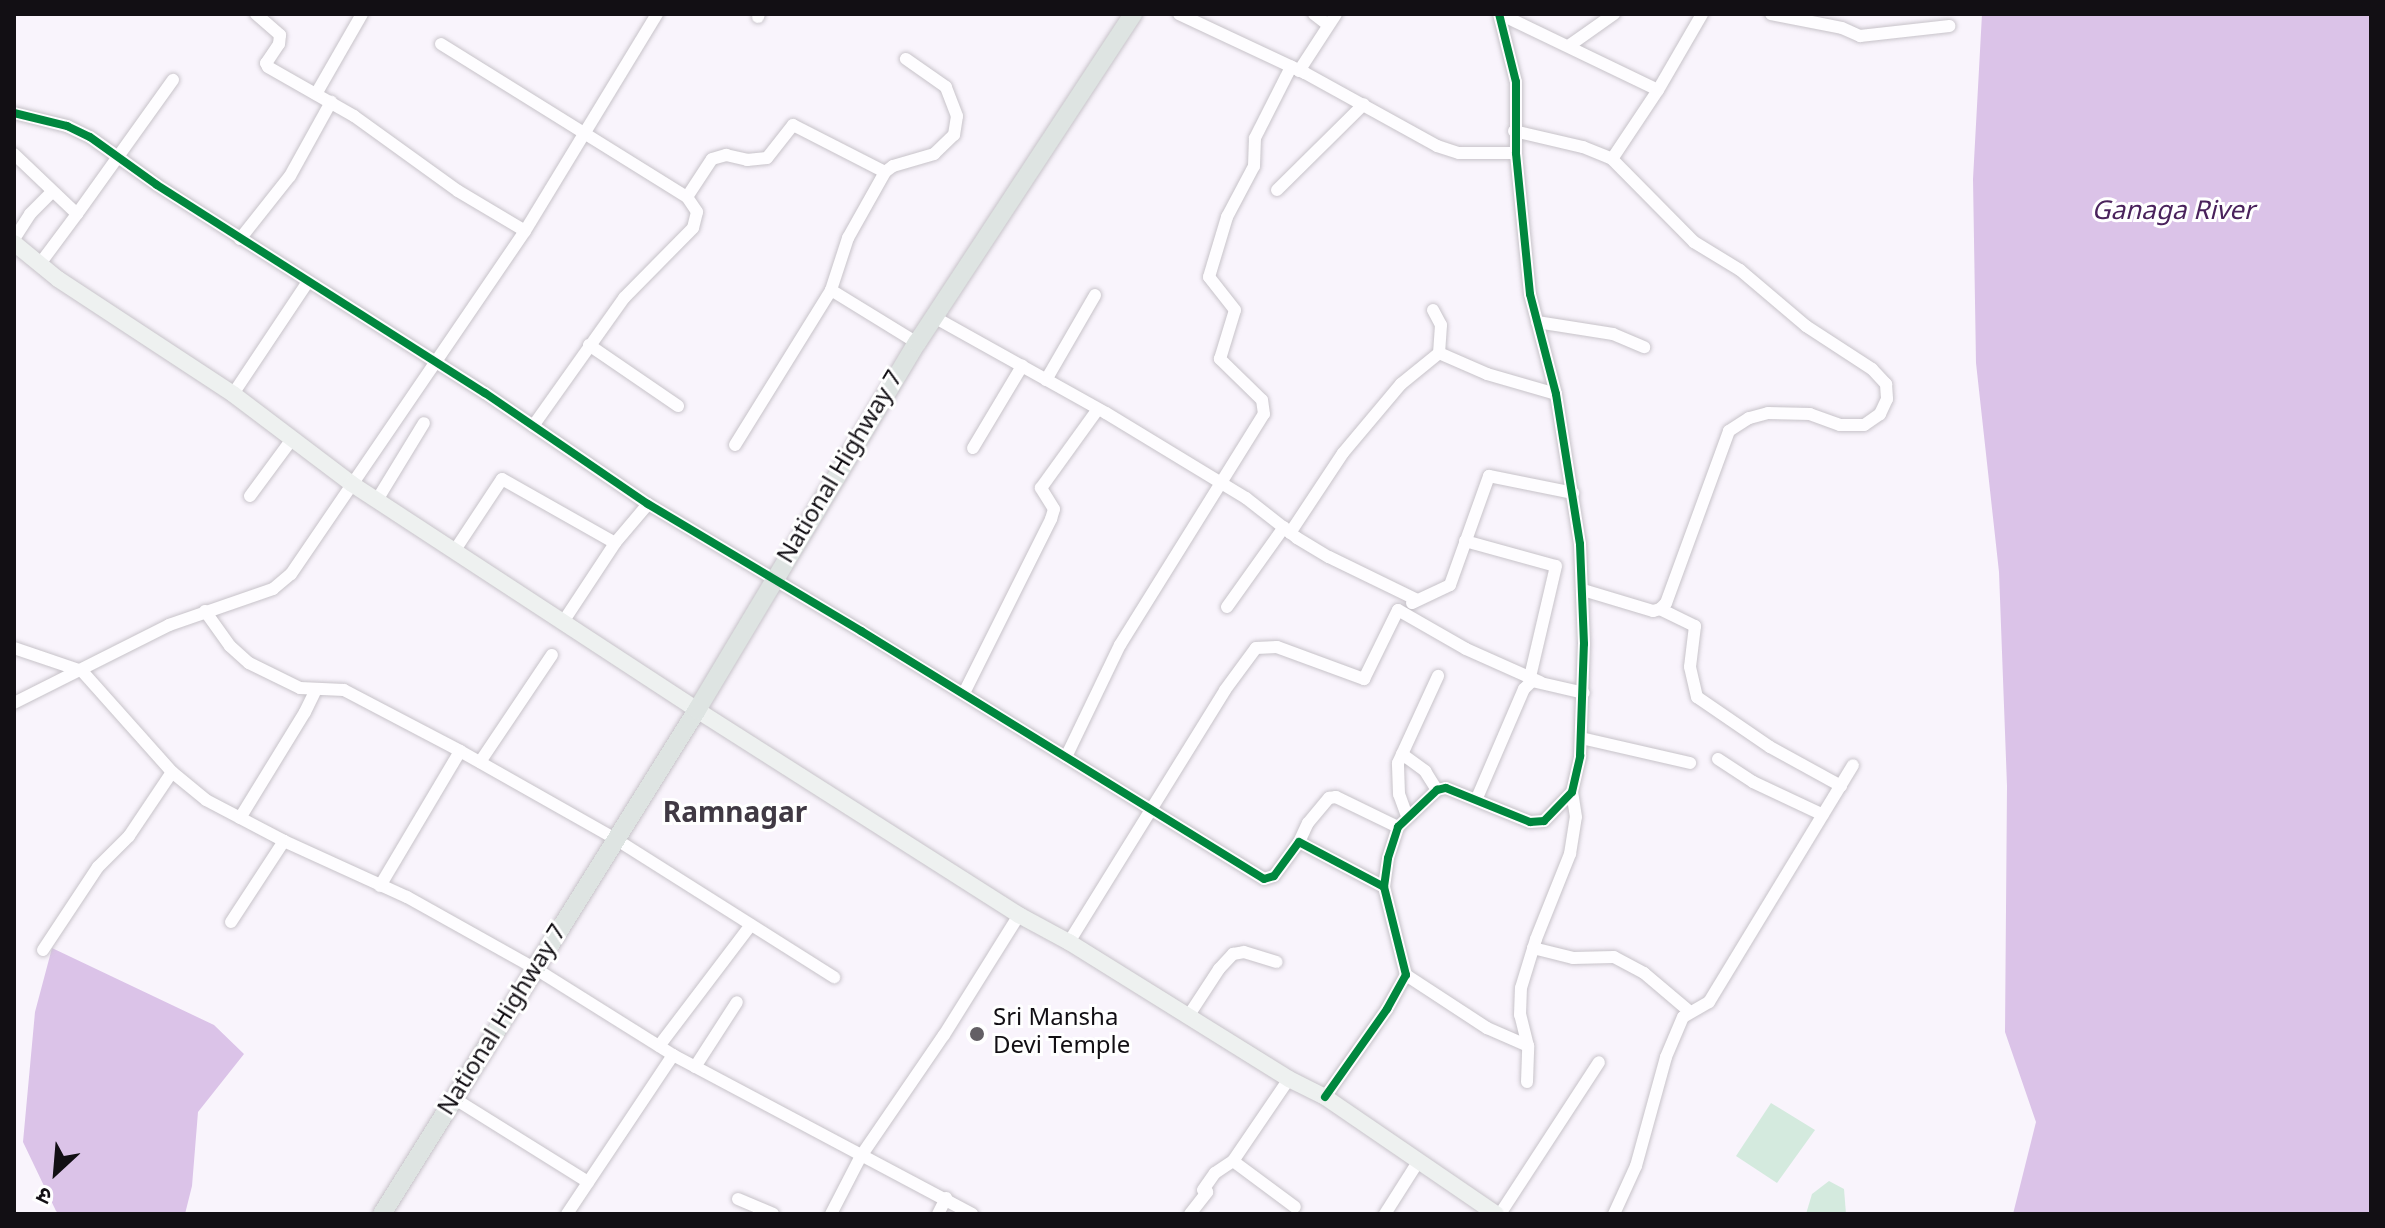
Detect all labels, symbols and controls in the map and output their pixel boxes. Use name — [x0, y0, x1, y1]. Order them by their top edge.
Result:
water label: Ganaga River — [2092, 198, 2254, 230]
street label: National Highway 7 — [773, 367, 911, 569]
district label: Ramnagar — [663, 798, 807, 832]
street label: National Highway 7 — [434, 920, 574, 1122]
place label: Sri Mansha Devi Temple — [993, 1006, 1130, 1062]
marker: Sri Mansha Devi Temple — [968, 1025, 986, 1043]
north arrow — [16, 1132, 96, 1212]
text: उ — [33, 1178, 57, 1210]

